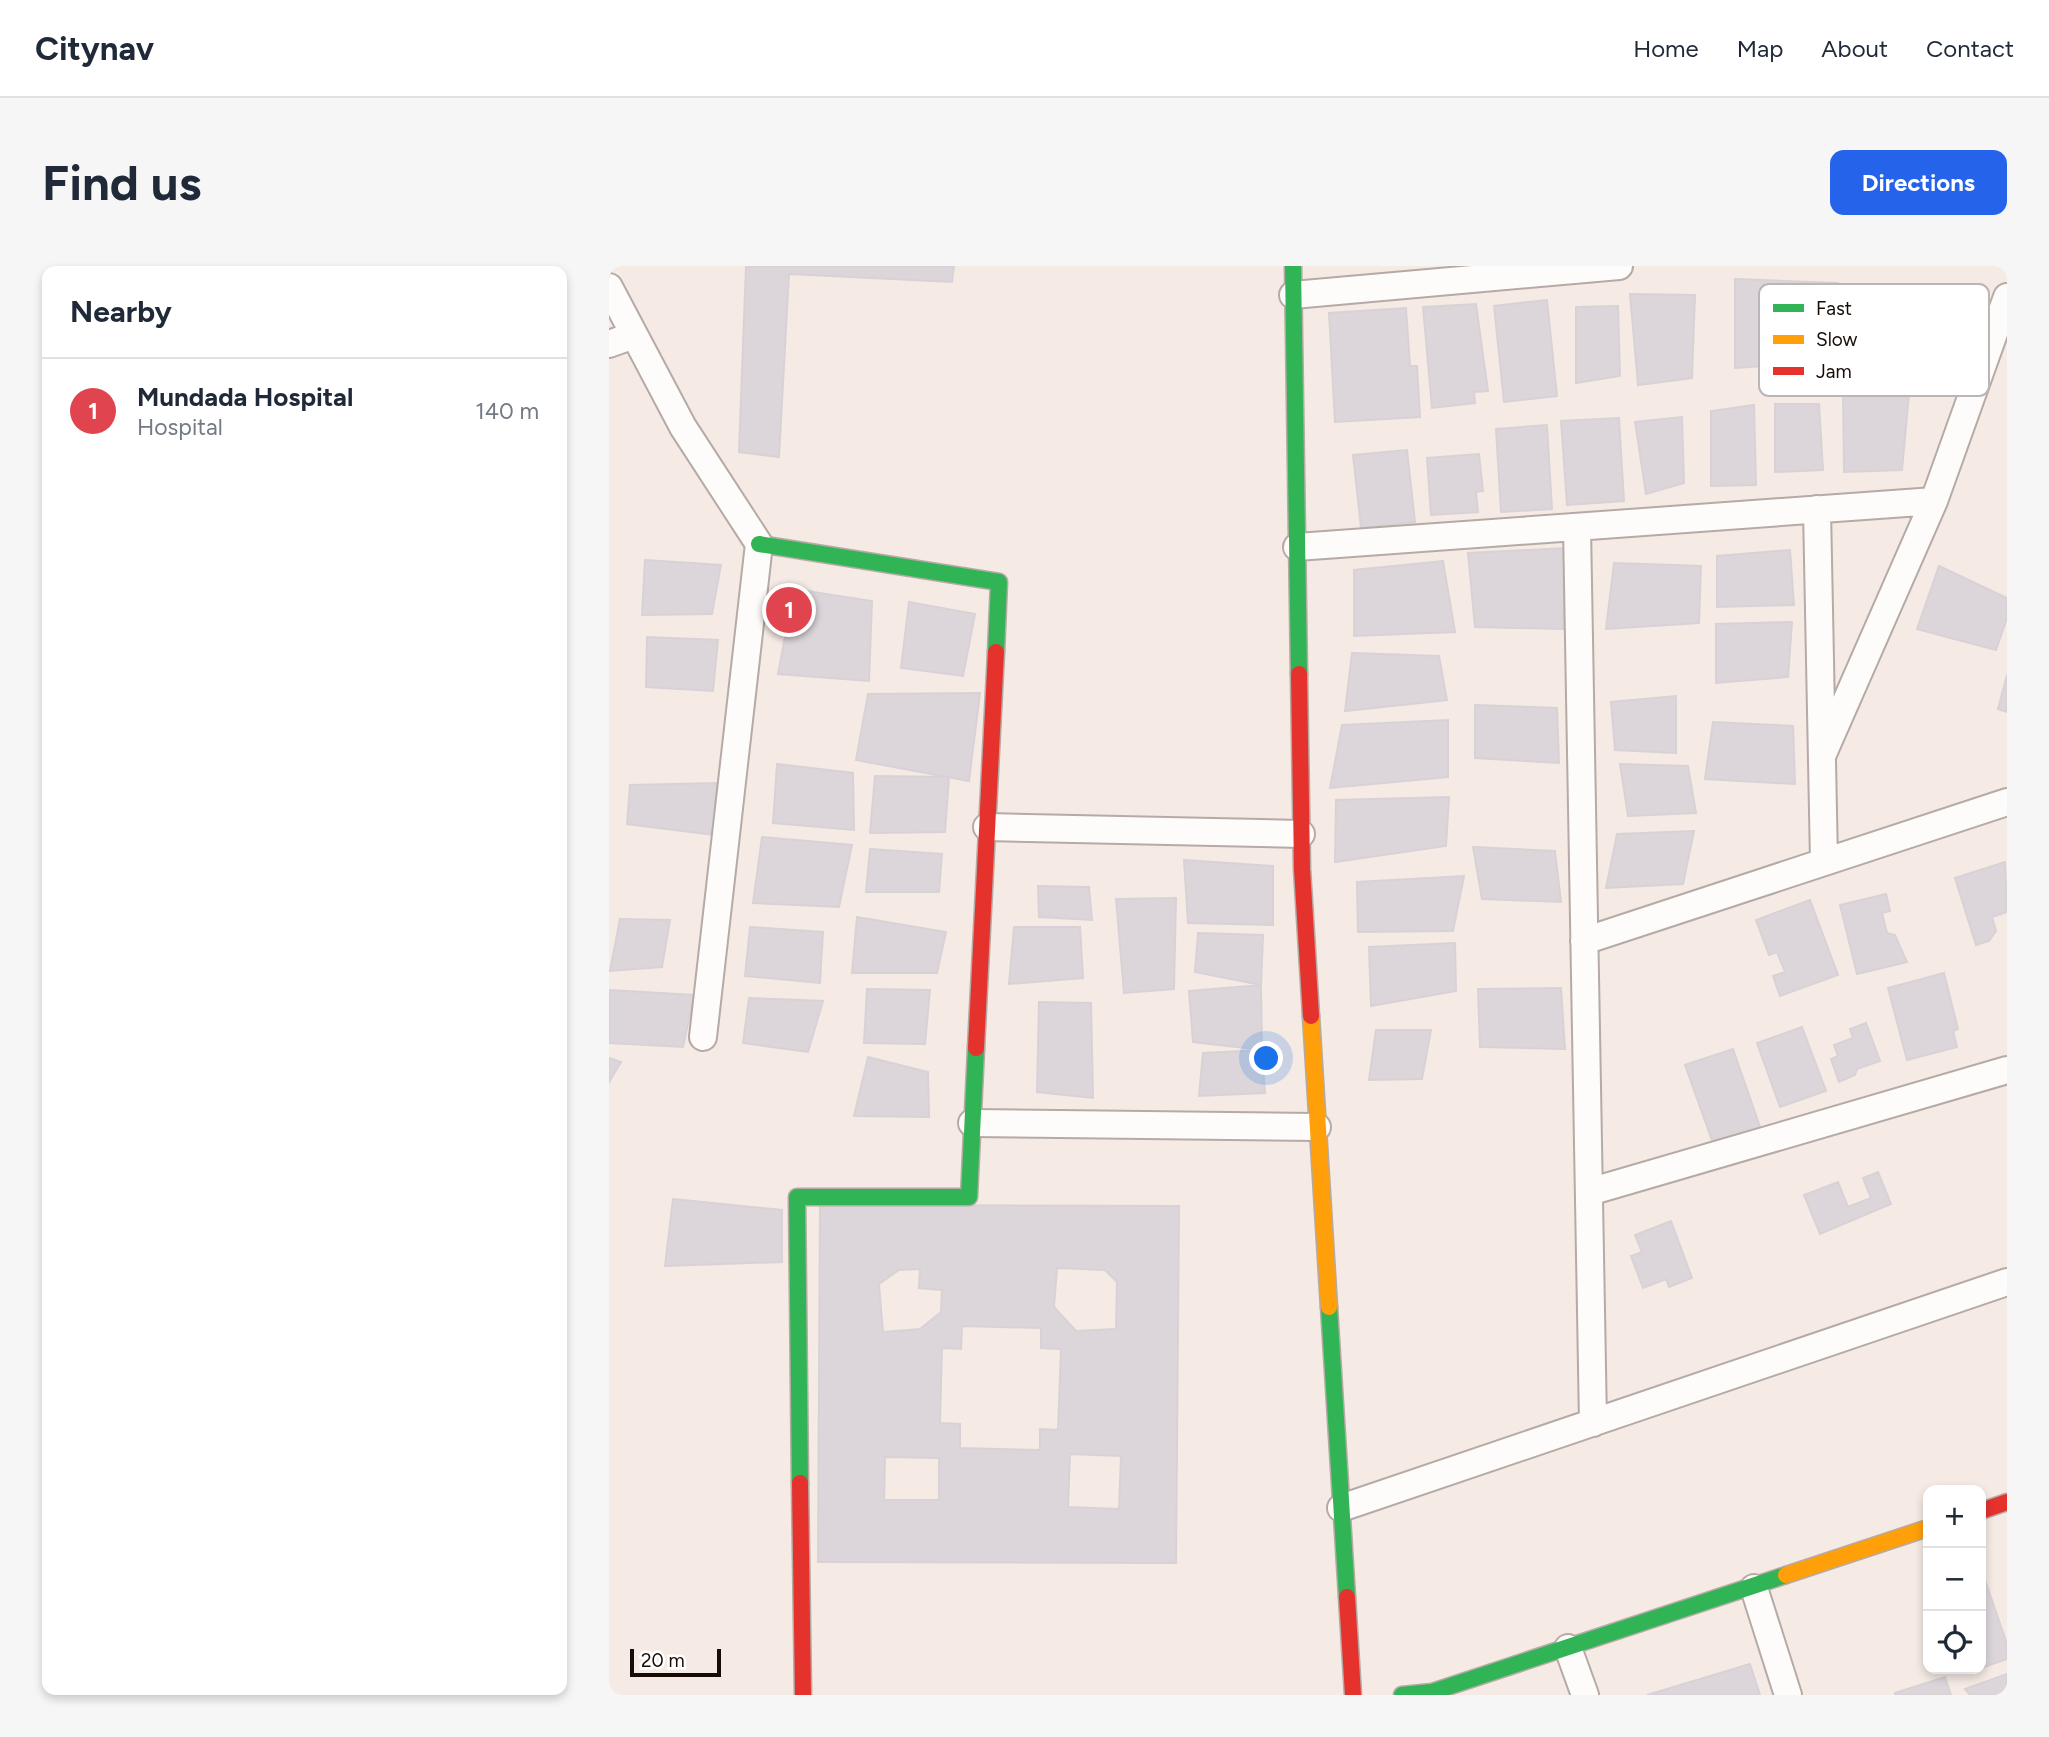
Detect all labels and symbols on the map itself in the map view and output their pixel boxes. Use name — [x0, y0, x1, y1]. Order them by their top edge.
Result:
legend — [1759, 284, 1989, 396]
text: Fast — [1816, 297, 1852, 320]
text: Slow — [1816, 328, 1858, 351]
text: Jam — [1816, 360, 1852, 383]
pin: 1 — [766, 584, 812, 636]
your location — [1249, 1041, 1283, 1075]
scale bar — [630, 1646, 721, 1678]

